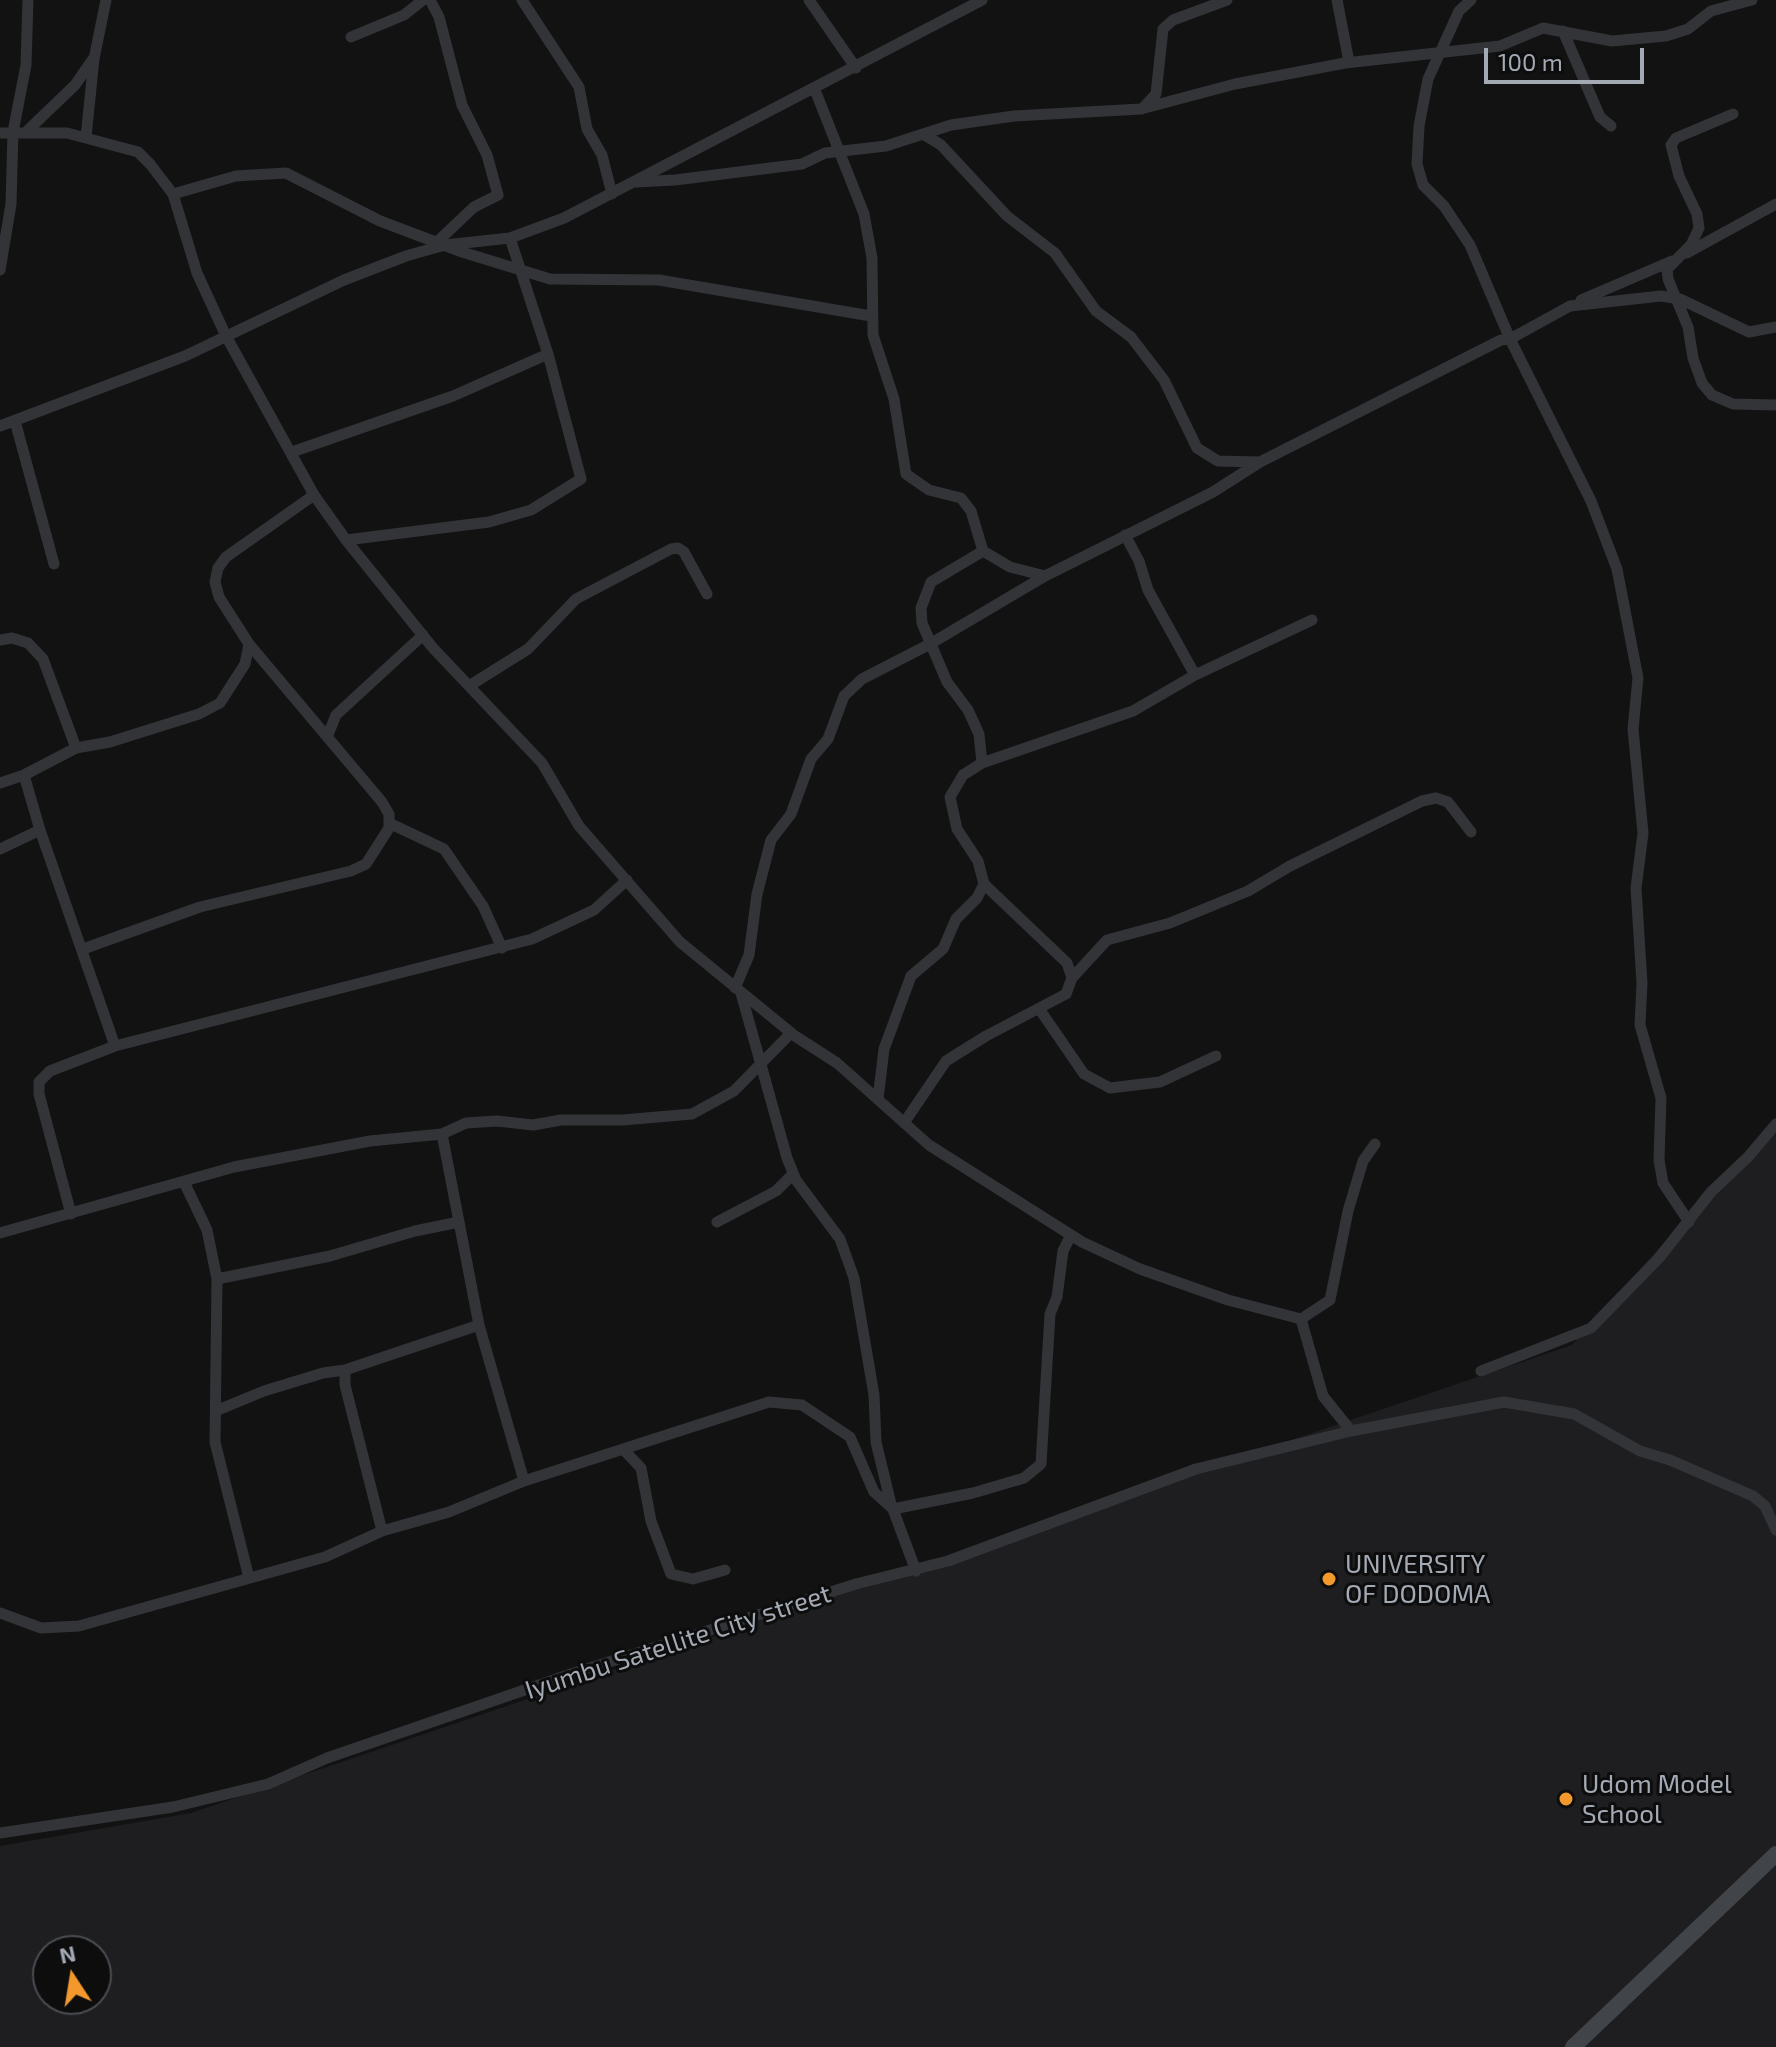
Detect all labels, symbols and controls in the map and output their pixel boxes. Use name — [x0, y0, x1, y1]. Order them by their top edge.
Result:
scale bar — [1488, 32, 1648, 82]
text: 100 m — [1498, 47, 1563, 76]
place label: UNIVERSITY OF DODOMA — [1345, 1548, 1490, 1610]
marker: UNIVERSITY OF DODOMA — [1320, 1570, 1338, 1588]
street label: Iyumbu Satellite City street — [521, 1578, 835, 1706]
place label: Udom Model School — [1582, 1768, 1732, 1830]
marker: Udom Model School — [1557, 1790, 1575, 1808]
north arrow — [32, 1935, 112, 2015]
text: N — [57, 1939, 78, 1968]

